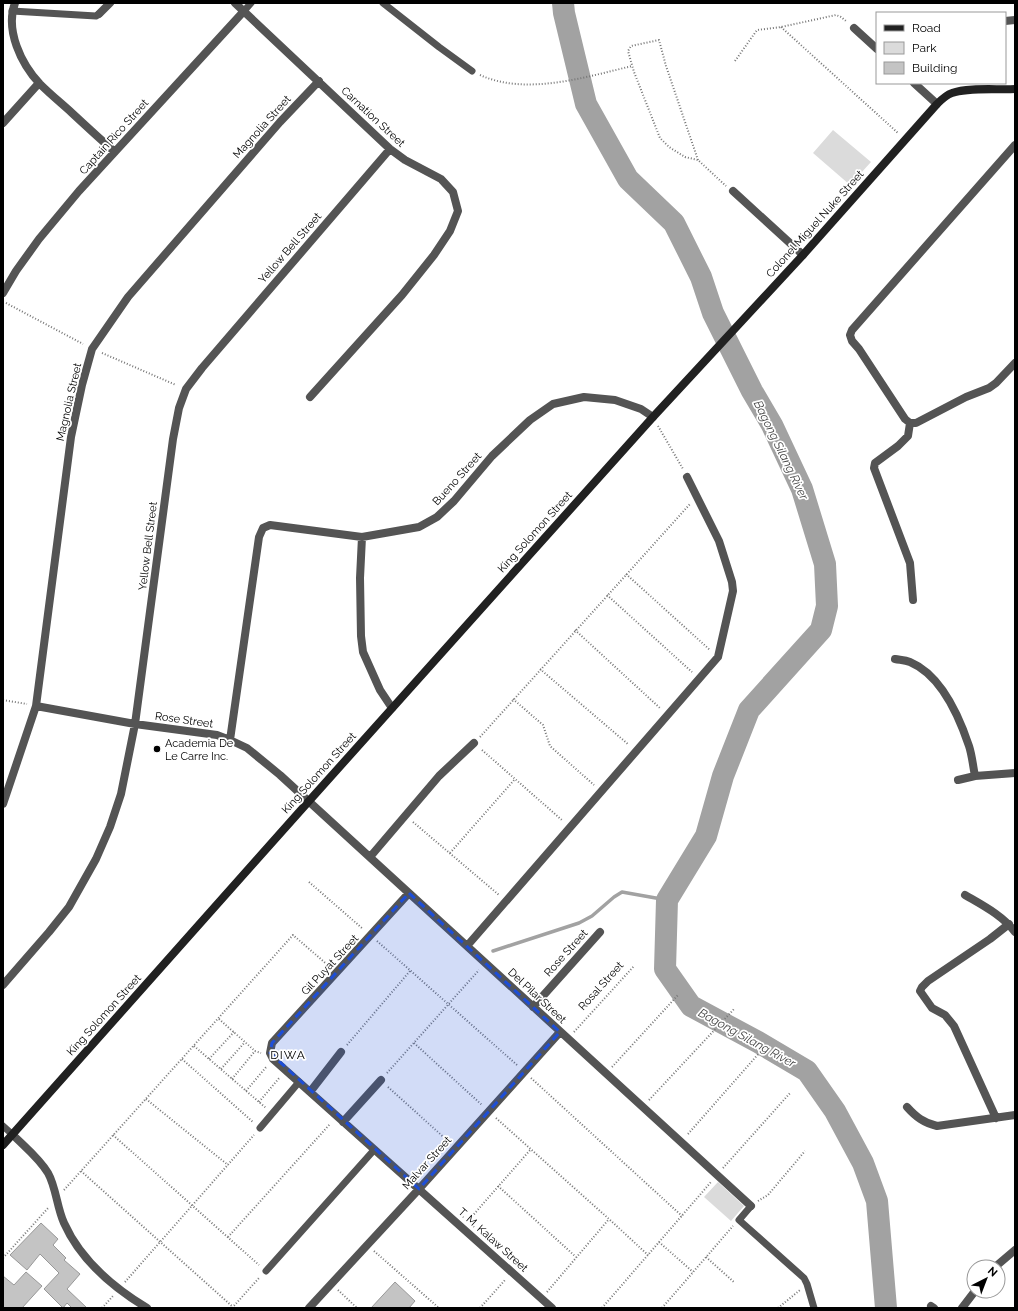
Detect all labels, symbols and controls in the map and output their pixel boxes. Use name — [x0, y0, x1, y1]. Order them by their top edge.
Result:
legend — [876, 12, 1006, 84]
text: Road — [912, 21, 941, 35]
text: Park — [912, 41, 937, 55]
text: Building — [912, 61, 958, 75]
street label: Carnation Street — [339, 84, 408, 150]
street label: Magnolia Street — [230, 93, 294, 161]
street label: Captain Rico Street — [77, 96, 151, 177]
street label: Colonel Miguel Nuke Street — [763, 168, 867, 280]
street label: Yellow Bell Street — [256, 210, 324, 286]
street label: Magnolia Street — [54, 361, 84, 442]
water label: Bagong Silang River — [751, 398, 812, 503]
street label: Bueno Street — [430, 450, 484, 508]
street label: King Solomon Street — [495, 489, 575, 575]
street label: Yellow Bell Street — [136, 501, 160, 591]
street label: Rose Street — [154, 709, 214, 731]
street label: King Solomon Street — [279, 730, 359, 816]
place label: Academia De Le Carre Inc. — [165, 737, 234, 763]
marker: Academia De Le Carre Inc. — [152, 744, 162, 754]
street label: Rose Street — [542, 927, 591, 979]
street label: Gil Puyat Street — [299, 932, 362, 998]
street label: Rosal Street — [576, 959, 626, 1013]
street label: Del Pilar Street — [505, 966, 569, 1027]
street label: King Solomon Street — [64, 972, 144, 1058]
water label: Bagong Silang River — [696, 1006, 799, 1071]
district label: DIWA — [270, 1048, 306, 1062]
street label: Malvar Street — [400, 1134, 454, 1192]
street label: T. M. Kalaw Street — [456, 1205, 531, 1275]
north arrow — [966, 1259, 1006, 1299]
text: N — [985, 1264, 1000, 1280]

